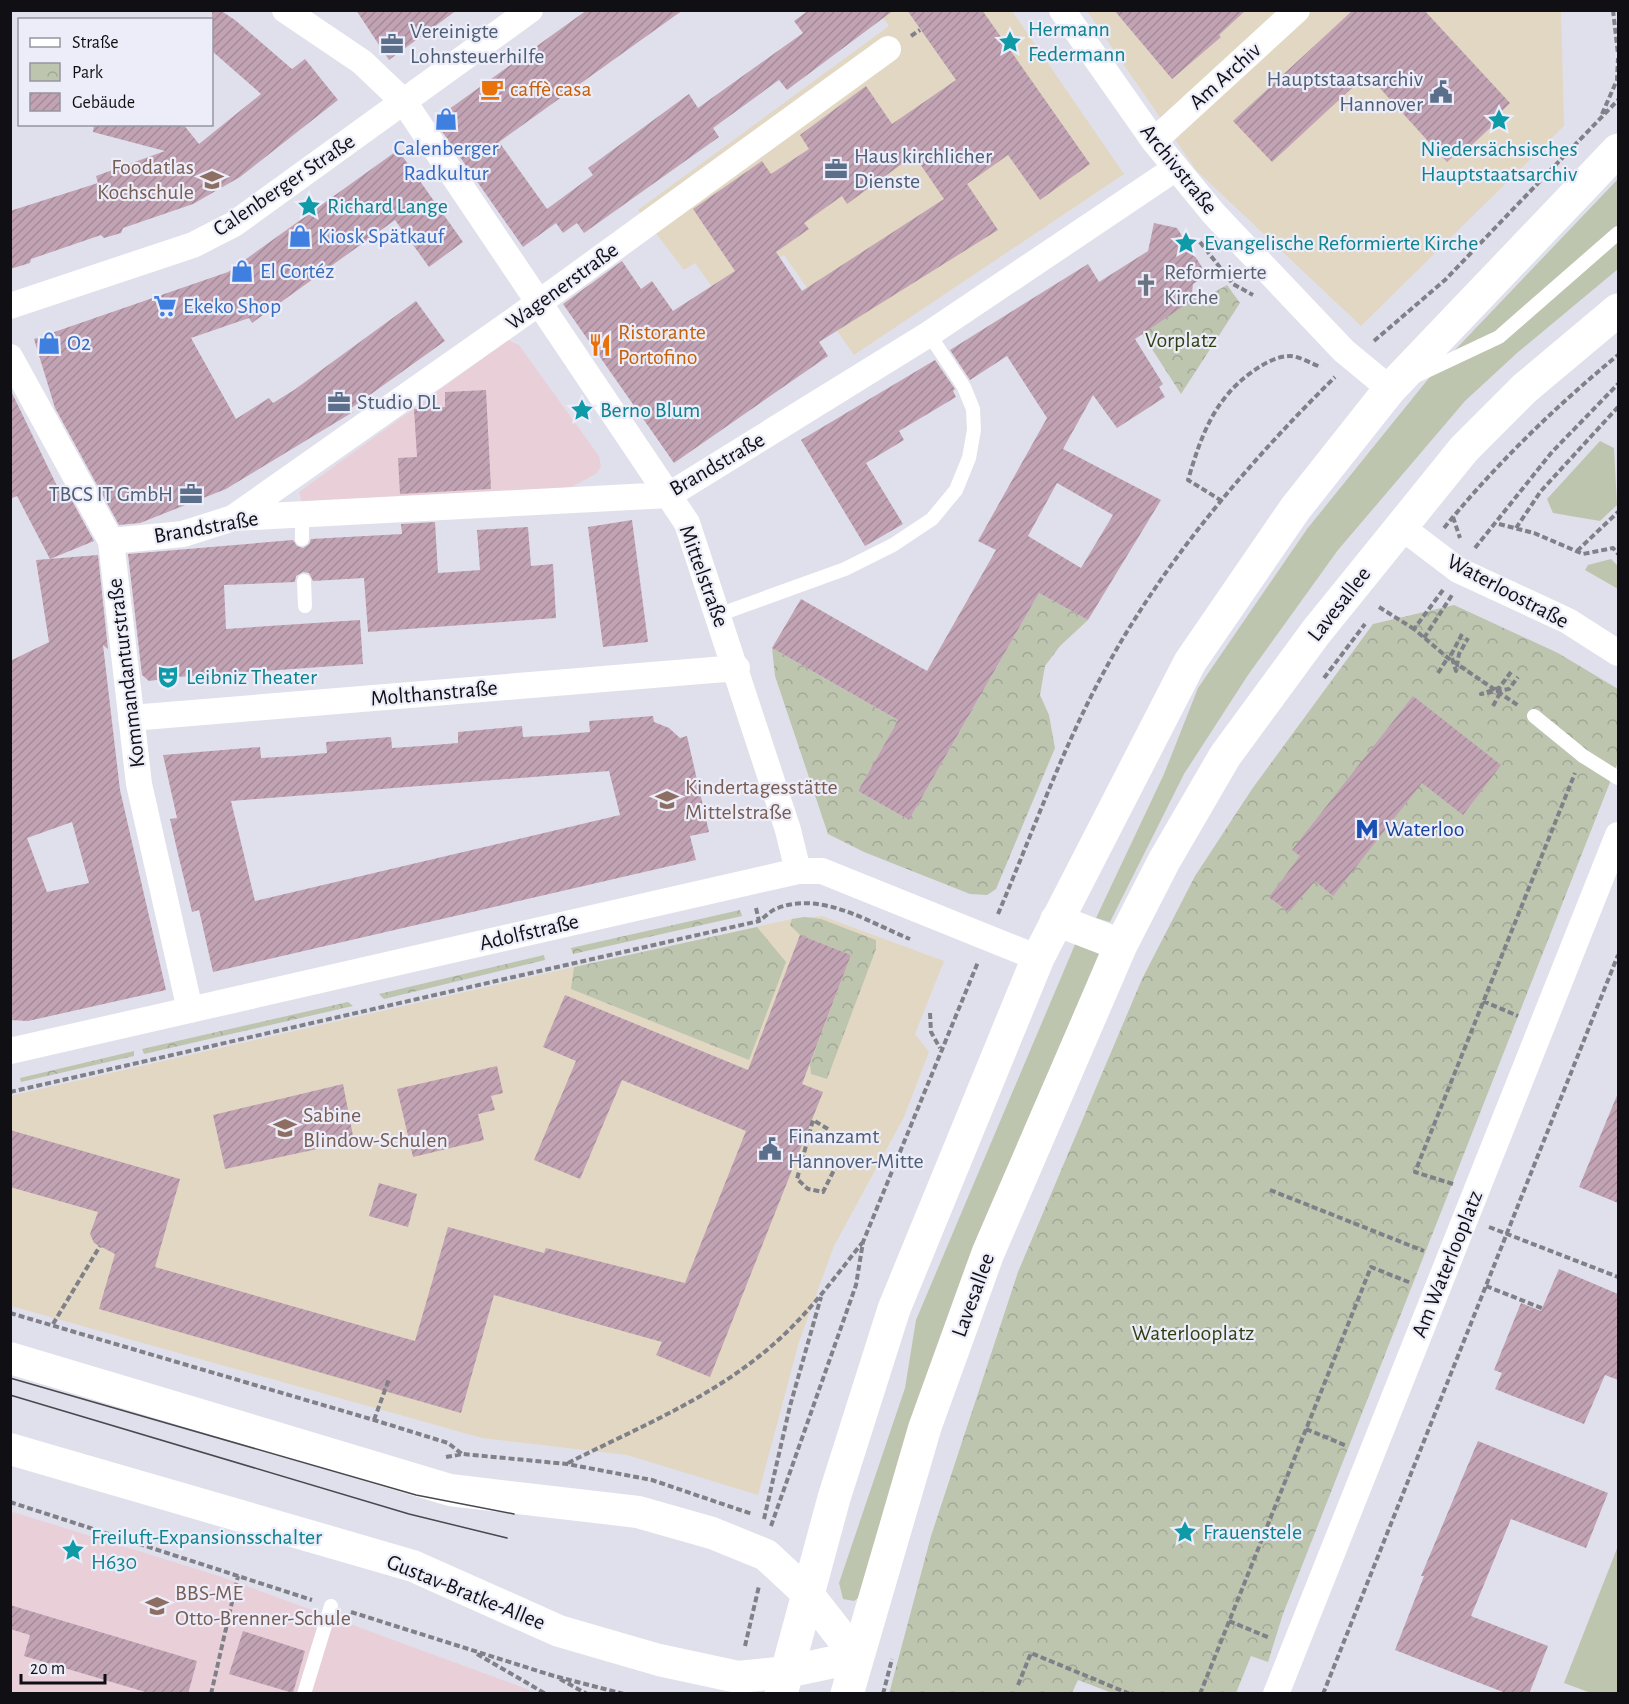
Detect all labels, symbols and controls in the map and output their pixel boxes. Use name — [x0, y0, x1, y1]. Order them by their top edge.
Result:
legend — [18, 18, 213, 126]
place label: Hermann Federmann — [1028, 18, 1126, 65]
place label: Vereinigte Lohnsteuerhilfe — [410, 20, 544, 67]
place icon: Hermann Federmann — [997, 29, 1023, 55]
office icon: Vereinigte Lohnsteuerhilfe — [379, 31, 405, 57]
text: Straße — [72, 34, 118, 52]
street label: Am Archiv — [1185, 38, 1266, 114]
text: Park — [72, 64, 104, 82]
place label: Hauptstaatsarchiv Hannover — [1267, 68, 1424, 115]
cafe icon: caffè casa — [479, 76, 505, 102]
place label: caffè casa — [510, 78, 592, 100]
public building icon: Hauptstaatsarchiv Hannover — [1428, 79, 1454, 105]
text: Gebäude — [72, 94, 135, 112]
shop icon: Calenberger Radkultur — [433, 106, 459, 132]
place icon: Niedersächsisches Hauptstaatsarchiv — [1486, 107, 1512, 133]
street label: Archivstraße — [1136, 120, 1222, 218]
street label: Calenberger Straße — [209, 130, 359, 240]
place label: Calenberger Radkultur — [393, 137, 499, 184]
place label: Niedersächsisches Hauptstaatsarchiv — [1420, 138, 1578, 185]
place label: Haus kirchlicher Dienste — [854, 145, 992, 192]
place label: Foodatlas Kochschule — [97, 156, 194, 203]
office icon: Haus kirchlicher Dienste — [823, 156, 849, 182]
school or university icon: Foodatlas Kochschule — [199, 167, 225, 193]
place icon: Richard Lange — [296, 193, 322, 219]
place label: Richard Lange — [327, 195, 448, 217]
shop icon: Kiosk Spätkauf — [287, 223, 313, 249]
place label: Kiosk Spätkauf — [318, 225, 445, 247]
place icon: Evangelische Reformierte Kirche — [1173, 230, 1199, 256]
place label: Evangelische Reformierte Kirche — [1204, 232, 1478, 254]
street label: Wagenerstraße — [502, 238, 622, 334]
shop icon: El Cortéz — [229, 258, 255, 284]
place label: El Cortéz — [260, 260, 334, 282]
place label: Reformierte Kirche — [1164, 261, 1267, 308]
church icon: Reformierte Kirche — [1133, 272, 1159, 298]
supermarket icon: Ekeko Shop — [152, 293, 178, 319]
place label: Ekeko Shop — [183, 295, 281, 317]
place label: Ristorante Portofino — [618, 321, 706, 368]
park label: Vorplatz — [1145, 329, 1217, 351]
shop icon: O2 — [36, 330, 62, 356]
place label: O2 — [67, 332, 91, 354]
restaurant icon: Ristorante Portofino — [587, 332, 613, 358]
office icon: Studio DL — [326, 389, 352, 415]
place label: Studio DL — [357, 391, 441, 413]
place icon: Berno Blum — [569, 397, 595, 423]
place label: Berno Blum — [600, 399, 700, 421]
street label: Brandstraße — [666, 428, 768, 500]
office icon: TBCS IT GmbH — [178, 481, 204, 507]
place label: TBCS IT GmbH — [49, 483, 173, 505]
street label: Brandstraße — [152, 507, 260, 547]
street label: Mittelstraße — [675, 522, 733, 630]
street label: Waterloostraße — [1444, 550, 1572, 632]
street label: Lavesallee — [1303, 563, 1375, 645]
street label: Kommandanturstraße — [103, 577, 149, 769]
theatre icon: Leibniz Theater — [155, 664, 181, 690]
place label: Leibniz Theater — [186, 666, 317, 688]
street label: Molthanstraße — [370, 676, 498, 710]
place label: Kindertagesstätte Mittelstraße — [685, 776, 838, 823]
school or university icon: Kindertagesstätte Mittelstraße — [654, 787, 680, 813]
metro station icon: Waterloo — [1354, 816, 1380, 842]
place label: Waterloo — [1385, 818, 1465, 840]
street label: Adolfstraße — [477, 910, 581, 954]
place label: Sabine Blindow-Schulen — [303, 1104, 448, 1151]
school or university icon: Sabine Blindow-Schulen — [272, 1115, 298, 1141]
place label: Finanzamt Hannover-Mitte — [788, 1125, 924, 1172]
public building icon: Finanzamt Hannover-Mitte — [757, 1136, 783, 1162]
street label: Am Waterlooplatz — [1408, 1187, 1486, 1341]
street label: Lavesallee — [948, 1250, 998, 1340]
park label: Waterlooplatz — [1132, 1322, 1254, 1344]
place icon: Frauenstele — [1172, 1519, 1198, 1545]
place label: Frauenstele — [1203, 1521, 1302, 1543]
place label: Freiluft-Expansionsschalter H630 — [91, 1526, 322, 1573]
place icon: Freiluft-Expansionsschalter H630 — [60, 1537, 86, 1563]
street label: Gustav-Bratke-Allee — [384, 1550, 548, 1634]
place label: BBS-ME Otto-Brenner-Schule — [175, 1582, 351, 1629]
school or university icon: BBS-ME Otto-Brenner-Schule — [144, 1593, 170, 1619]
scale bar — [21, 1647, 105, 1685]
text: 20 m — [30, 1660, 65, 1678]

